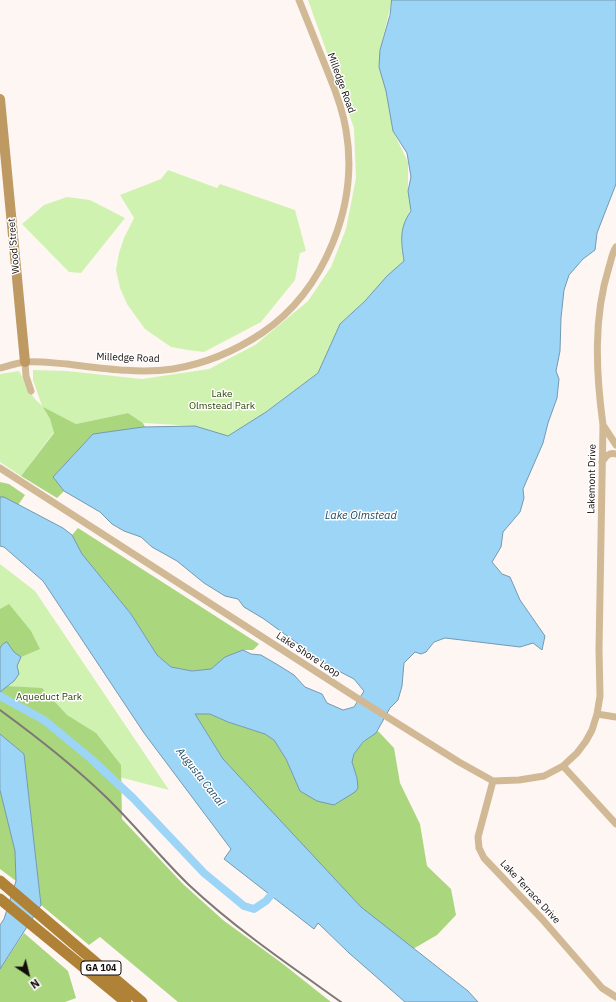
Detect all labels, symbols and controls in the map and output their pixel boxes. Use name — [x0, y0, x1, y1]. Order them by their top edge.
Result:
street label: Milledge Road — [325, 51, 357, 115]
street label: Wood Street — [6, 218, 22, 274]
street label: Milledge Road — [96, 351, 160, 365]
park label: Lake Olmstead Park — [189, 388, 255, 412]
street label: Lakemont Drive — [585, 444, 599, 514]
water label: Lake Olmstead — [325, 509, 397, 523]
street label: Lake Shore Loop — [274, 630, 342, 680]
park label: Aqueduct Park — [16, 691, 82, 703]
water label: Augusta Canal — [173, 745, 227, 809]
street label: Lake Terrace Drive — [497, 858, 563, 926]
north arrow — [8, 954, 48, 994]
road number: GA 104 — [81, 961, 121, 975]
text: N — [28, 976, 42, 992]

